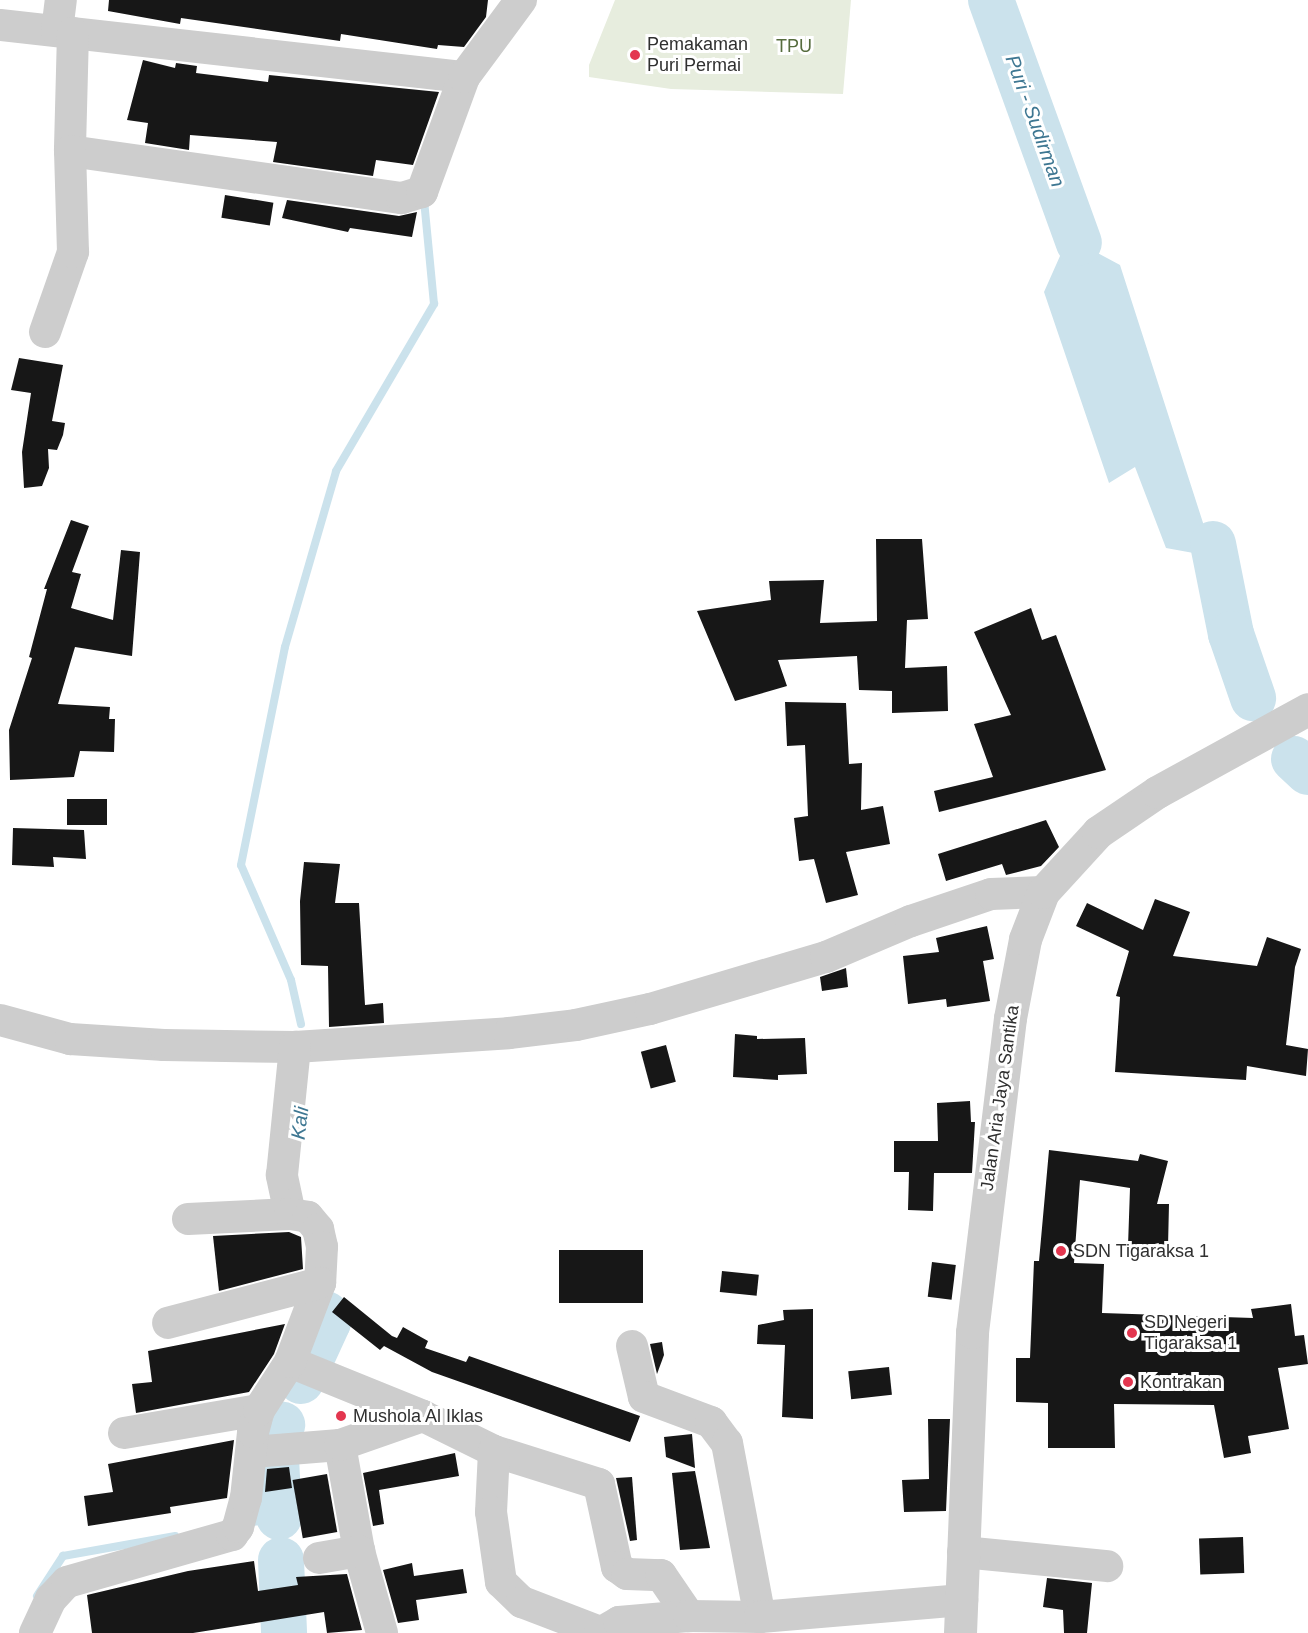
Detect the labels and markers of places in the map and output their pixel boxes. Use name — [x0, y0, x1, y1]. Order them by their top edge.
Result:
place label: Pemakaman Puri Permai — [647, 34, 748, 76]
marker: Pemakaman Puri Permai — [628, 48, 642, 62]
place label: SDN Tigaraksa 1 — [1073, 1240, 1209, 1262]
marker: SDN Tigaraksa 1 — [1054, 1244, 1068, 1258]
place label: SD Negeri Tigaraksa 1 — [1144, 1312, 1237, 1354]
marker: SD Negeri Tigaraksa 1 — [1125, 1326, 1139, 1340]
place label: Kontrakan — [1140, 1371, 1222, 1393]
marker: Kontrakan — [1121, 1375, 1135, 1389]
place label: Mushola Al Iklas — [353, 1405, 484, 1427]
marker: Mushola Al Iklas — [334, 1409, 348, 1423]

